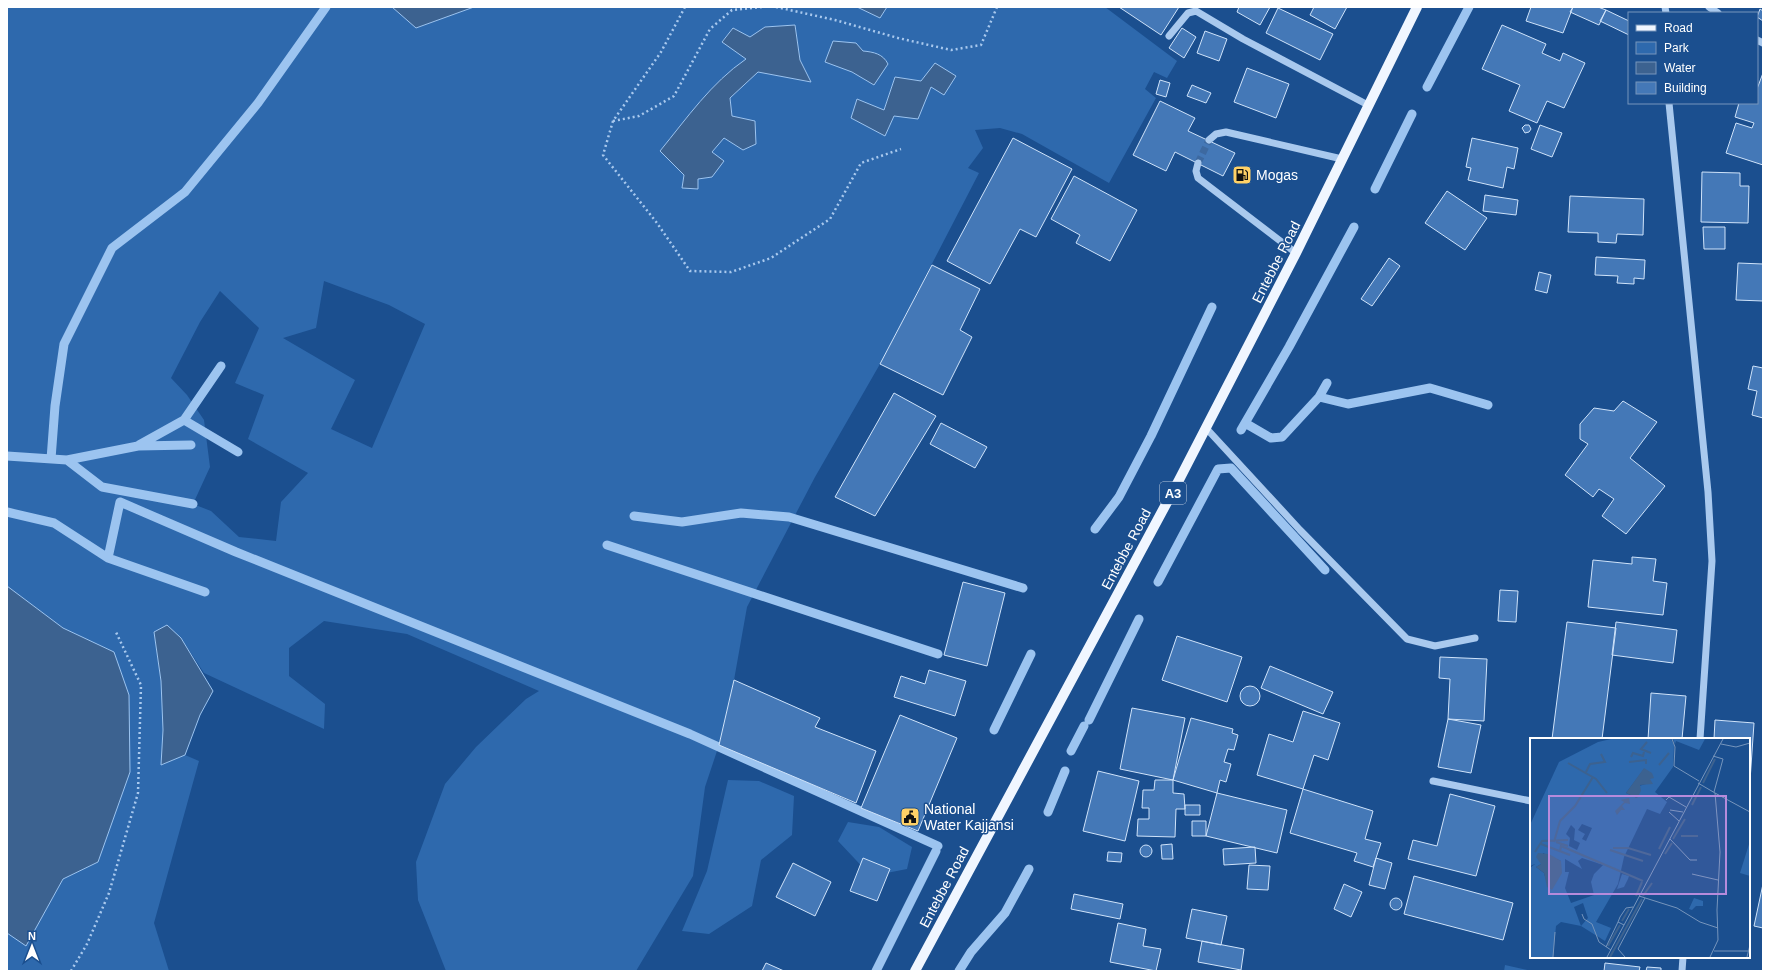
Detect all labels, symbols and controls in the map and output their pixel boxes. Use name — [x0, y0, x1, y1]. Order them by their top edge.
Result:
legend — [1628, 12, 1758, 104]
text: Road — [1664, 21, 1693, 35]
text: Park — [1664, 41, 1690, 55]
text: Water — [1664, 61, 1696, 75]
text: Building — [1664, 81, 1707, 95]
fuel station icon: Mogas — [1231, 164, 1253, 186]
place label: Mogas — [1256, 167, 1298, 183]
street label: Entebbe Road — [1249, 218, 1303, 306]
road number: A3 — [1160, 482, 1186, 504]
street label: Entebbe Road — [1098, 506, 1154, 592]
inset map — [1530, 738, 1750, 958]
place label: National Water Kajjansi — [924, 801, 1014, 833]
public building icon: National Water Kajjansi — [899, 806, 921, 828]
street label: Entebbe Road — [916, 844, 972, 930]
north arrow — [12, 926, 52, 966]
text: N — [28, 930, 36, 942]

